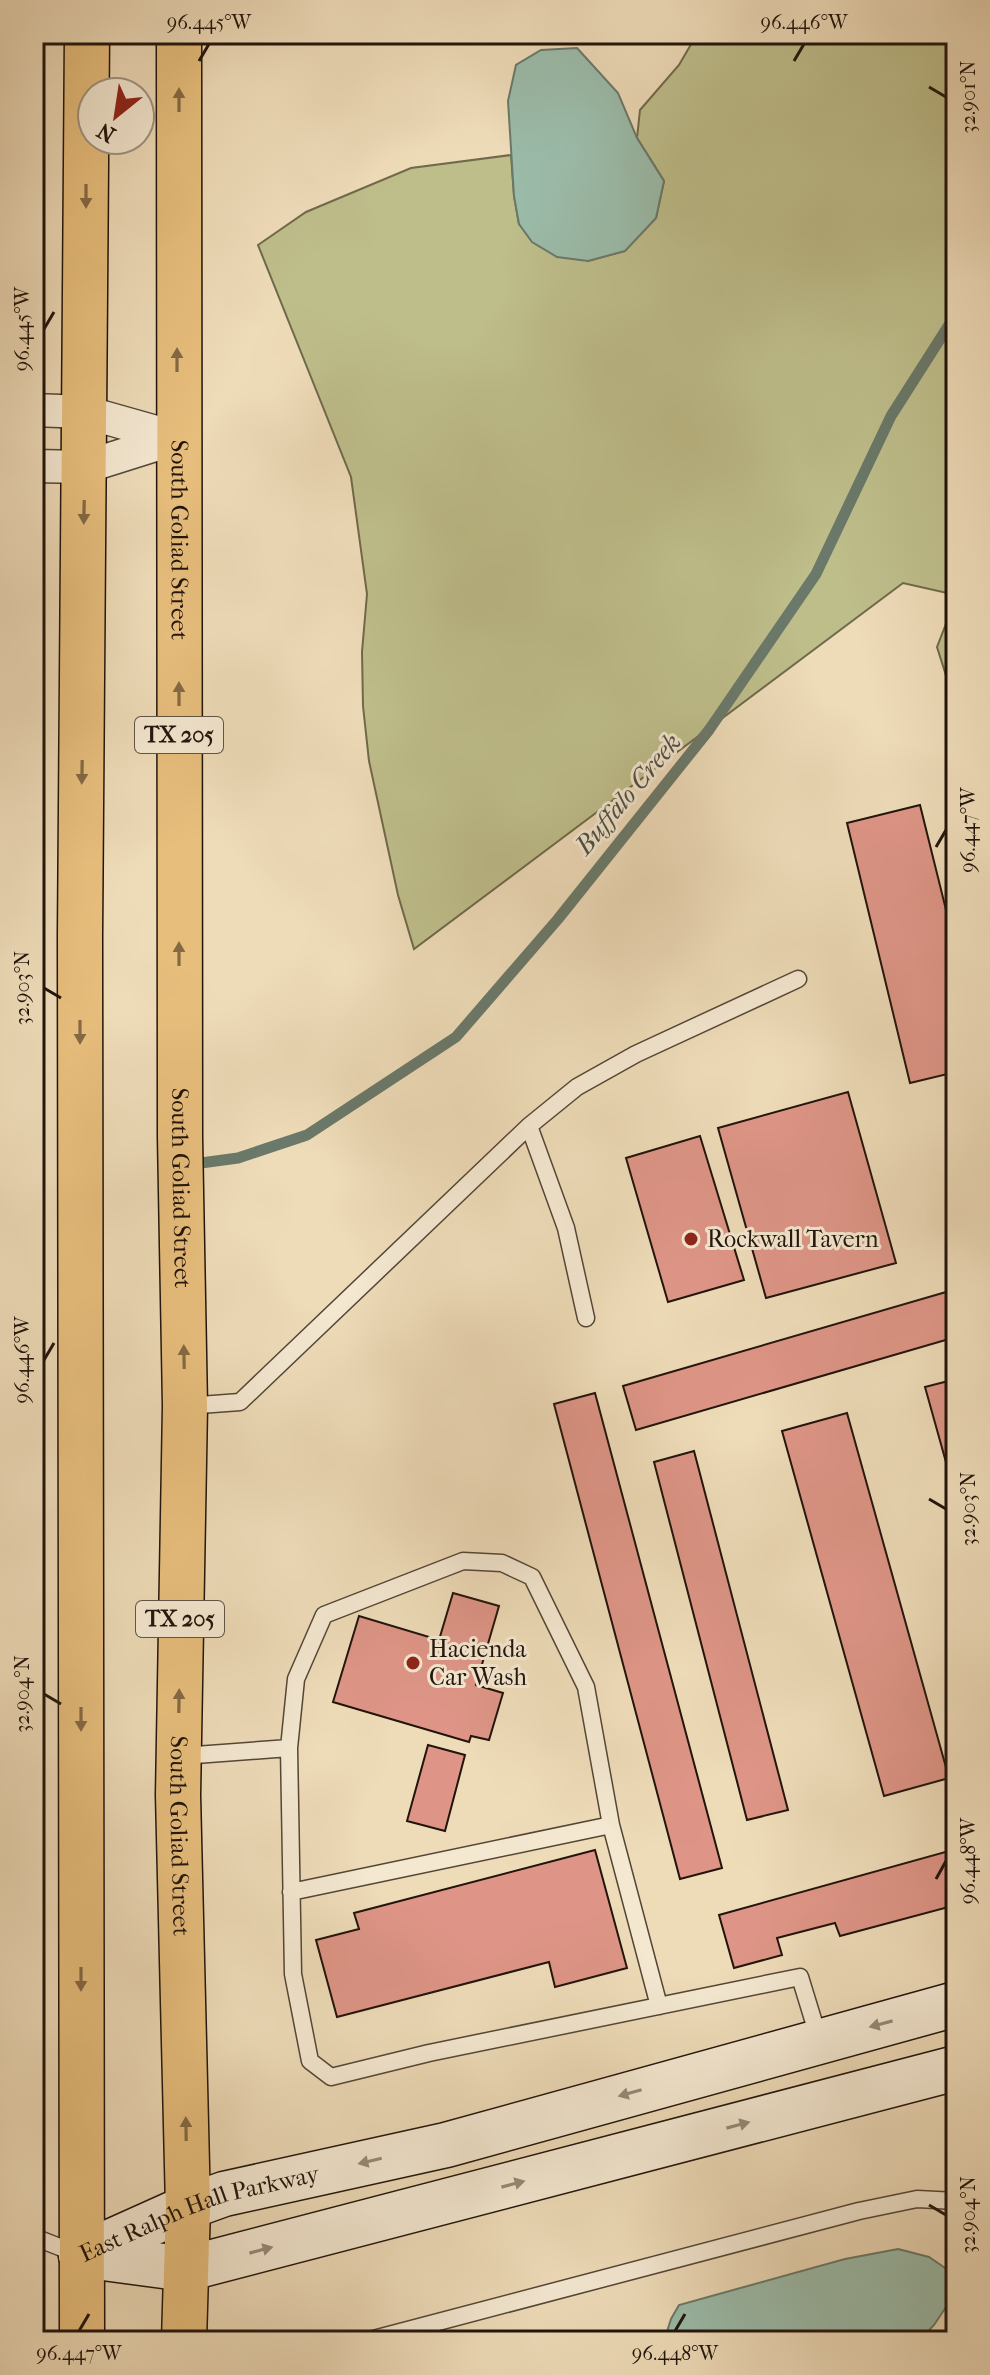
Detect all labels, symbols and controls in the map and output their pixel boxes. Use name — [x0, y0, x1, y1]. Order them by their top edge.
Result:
text: 96.445°W — [167, 11, 253, 34]
text: 96.446°W — [760, 11, 849, 34]
text: 32.901°N — [957, 60, 980, 134]
north arrow — [76, 76, 156, 156]
one-way arrow — [172, 87, 185, 112]
text: N — [93, 117, 120, 148]
one-way arrow — [80, 184, 92, 209]
text: 96.445°W — [11, 285, 34, 371]
one-way arrow — [171, 347, 184, 372]
street label: South Goliad Street — [165, 440, 194, 641]
one-way arrow — [78, 500, 90, 525]
one-way arrow — [172, 681, 185, 706]
road number: TX 205 — [135, 717, 223, 753]
water label: Buffalo Creek — [567, 727, 688, 862]
one-way arrow — [76, 760, 88, 785]
text: 96.447°W — [957, 786, 980, 873]
one-way arrow — [173, 941, 185, 966]
text: 32.903°N — [11, 951, 34, 1025]
one-way arrow — [74, 1020, 86, 1045]
street label: South Goliad Street — [166, 1088, 197, 1289]
place label: Rockwall Tavern — [707, 1225, 879, 1253]
marker: Rockwall Tavern — [682, 1230, 700, 1248]
text: 96.446°W — [11, 1315, 34, 1404]
one-way arrow — [178, 1344, 190, 1369]
text: 32.903°N — [957, 1472, 980, 1546]
road number: TX 205 — [136, 1601, 224, 1637]
place label: Hacienda Car Wash — [429, 1635, 527, 1691]
marker: Hacienda Car Wash — [404, 1654, 422, 1672]
text: 32.904°N — [11, 1655, 34, 1733]
one-way arrow — [173, 1688, 185, 1713]
one-way arrow — [75, 1707, 87, 1732]
street label: South Goliad Street — [164, 1735, 195, 1937]
text: 96.448°W — [957, 1816, 980, 1904]
one-way arrow — [75, 1967, 87, 1992]
one-way arrow — [868, 2019, 893, 2031]
one-way arrow — [617, 2088, 642, 2100]
one-way arrow — [180, 2116, 193, 2141]
one-way arrow — [725, 2118, 750, 2130]
one-way arrow — [357, 2156, 382, 2168]
street label: East Ralph Hall Parkway — [75, 2159, 323, 2268]
text: 32.904°N — [957, 2176, 980, 2254]
one-way arrow — [500, 2177, 525, 2189]
one-way arrow — [250, 2243, 274, 2256]
text: 96.447°W — [36, 2342, 123, 2365]
text: 96.448°W — [632, 2342, 720, 2365]

